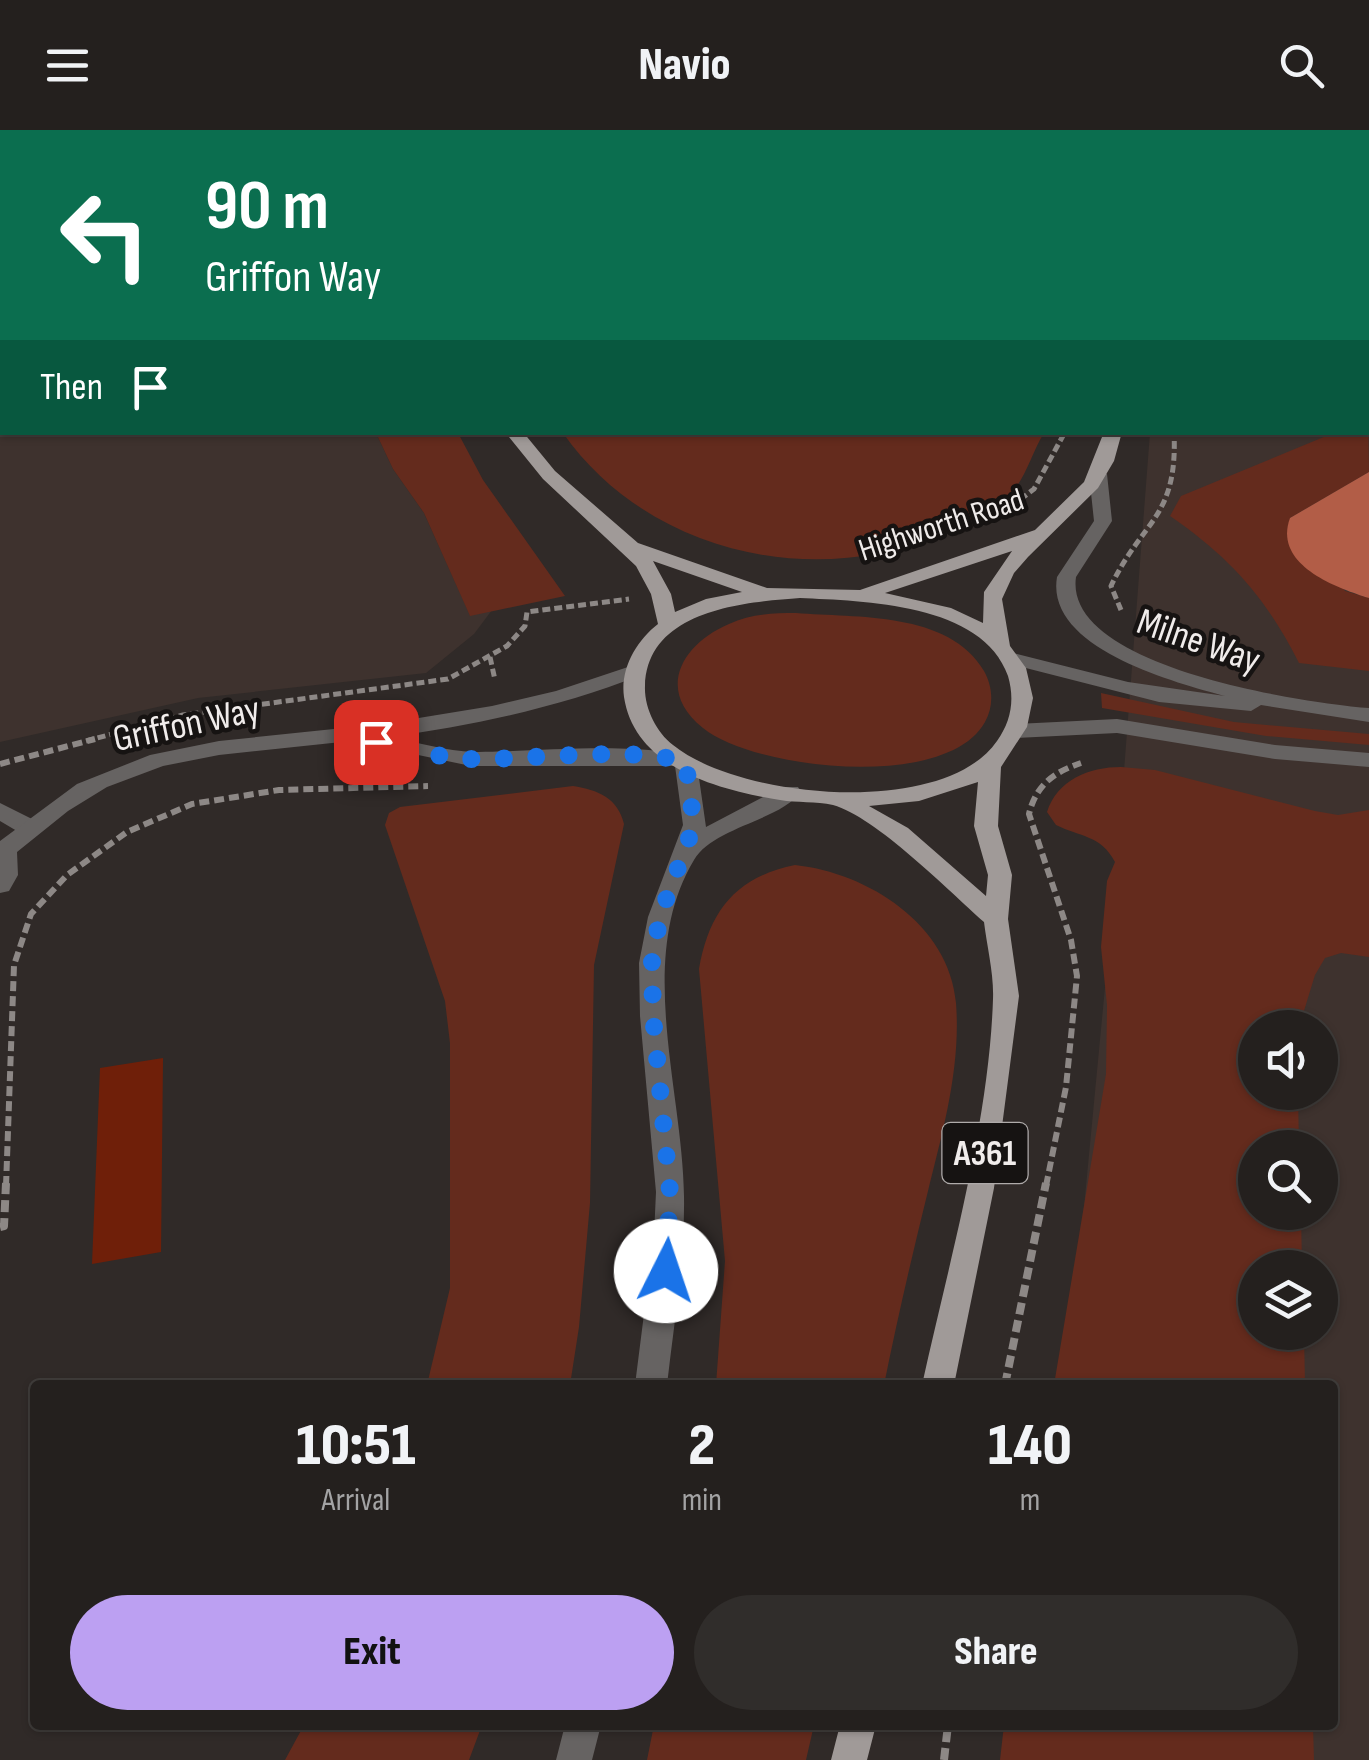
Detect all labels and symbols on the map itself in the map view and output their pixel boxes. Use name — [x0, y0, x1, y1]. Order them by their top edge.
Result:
street label: Highworth Road — [854, 480, 1029, 570]
street label: Milne Way — [1131, 599, 1266, 683]
street label: Griffon Way — [109, 687, 264, 762]
pin — [334, 700, 419, 785]
road number: A361 — [942, 1123, 1028, 1183]
position arrow — [614, 1219, 718, 1323]

